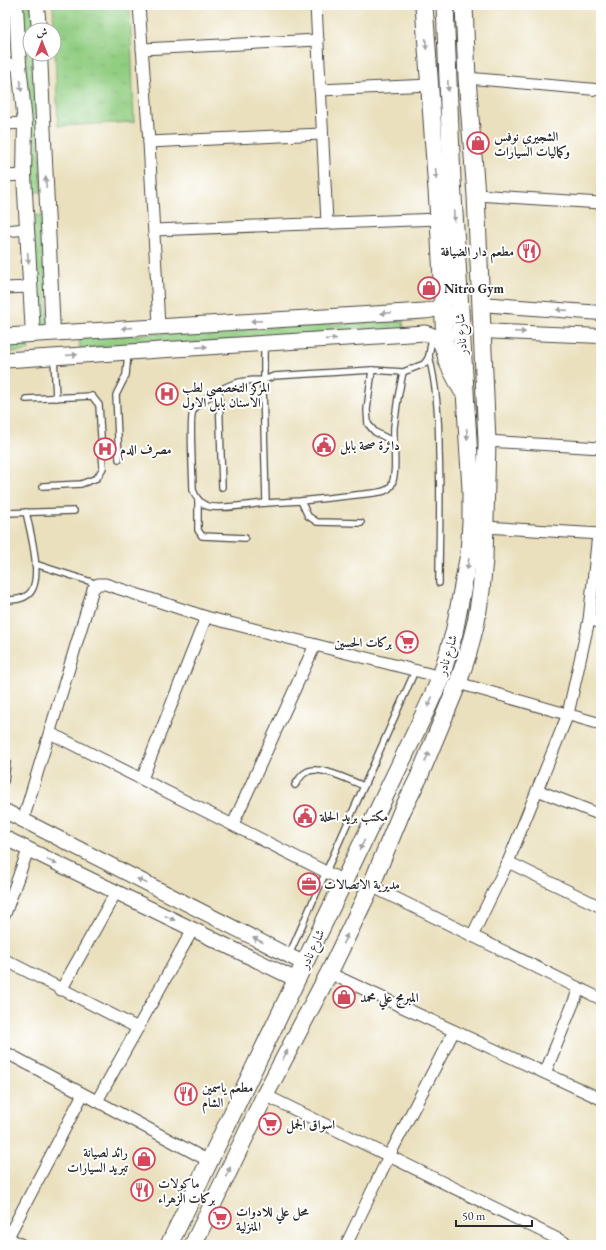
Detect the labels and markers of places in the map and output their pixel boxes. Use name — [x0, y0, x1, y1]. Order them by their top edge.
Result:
place label: الشجيري نوفس وكماليات السيارات — [494, 128, 570, 160]
shop icon: الشجيري نوفس وكماليات السيارات — [465, 130, 491, 156]
restaurant icon: مطعم دار الضيافة — [516, 238, 542, 264]
place label: مطعم دار الضيافة — [441, 243, 514, 264]
shop icon: Nitro Gym — [416, 275, 442, 301]
place label: Nitro Gym — [444, 280, 504, 297]
place label: المركز التخصصي لطب الاسنان بابل الاول — [182, 379, 270, 412]
hospital icon: المركز التخصصي لطب الاسنان بابل الاول — [154, 381, 180, 407]
public building icon: دائرة صحة بابل — [311, 432, 337, 458]
hospital icon: مصرف الدم — [92, 436, 118, 462]
place label: دائرة صحة بابل — [340, 437, 400, 455]
place label: مصرف الدم — [120, 441, 172, 461]
supermarket icon: بركات الحسين — [394, 629, 420, 655]
place label: بركات الحسين — [334, 634, 393, 651]
public building icon: مكتب بريد الحلة — [292, 803, 318, 829]
place label: مكتب بريد الحلة — [319, 808, 388, 825]
office icon: مديرية الاتصالات — [296, 871, 322, 897]
place label: مديرية الاتصالات — [324, 876, 400, 893]
shop icon: المبرمج علي محمد — [331, 984, 357, 1010]
place label: المبرمج علي محمد — [360, 989, 419, 1010]
place label: مطعم ياسمين الشام — [202, 1079, 253, 1114]
restaurant icon: مطعم ياسمين الشام — [173, 1081, 199, 1107]
supermarket icon: اسواق الجمل — [257, 1111, 283, 1137]
place label: اسواق الجمل — [286, 1116, 335, 1134]
place label: رائد لصيانة تبريد السيارات — [67, 1144, 129, 1176]
shop icon: رائد لصيانة تبريد السيارات — [131, 1146, 157, 1172]
place label: ماكولات بركات الزهراء — [158, 1175, 216, 1207]
restaurant icon: ماكولات بركات الزهراء — [129, 1177, 155, 1203]
place label: محل علي للادوات المنزلية — [236, 1203, 310, 1235]
supermarket icon: محل علي للادوات المنزلية — [207, 1205, 233, 1231]

